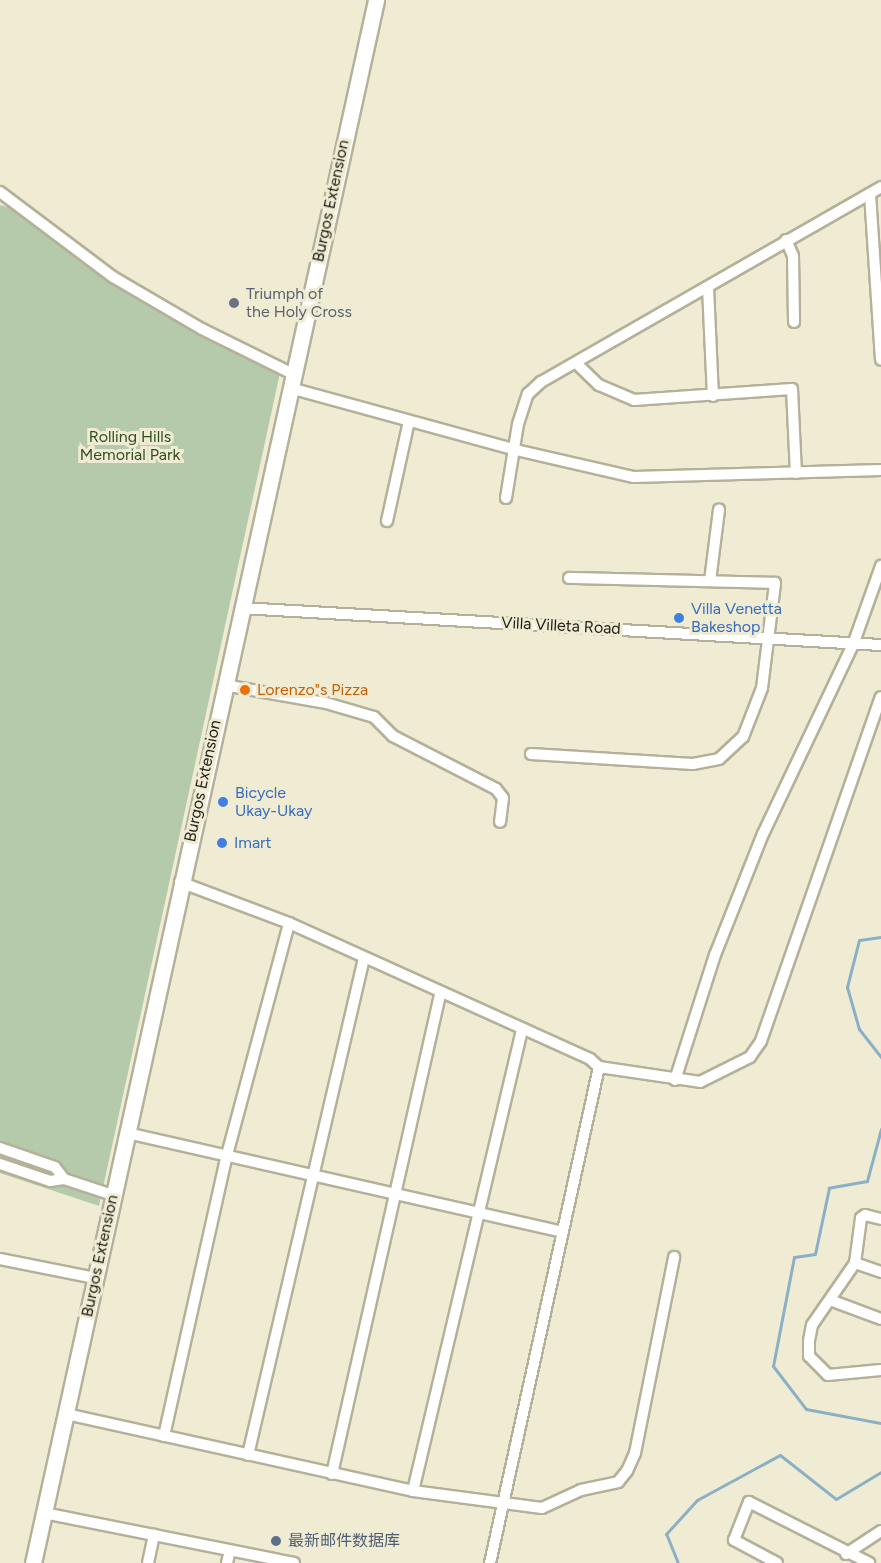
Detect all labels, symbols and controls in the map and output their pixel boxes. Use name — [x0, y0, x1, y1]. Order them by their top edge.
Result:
street label: Burgos Extension — [309, 138, 353, 264]
place label: Triumph of the Holy Cross — [246, 284, 352, 322]
marker: Triumph of the Holy Cross — [227, 296, 241, 310]
park label: Rolling Hills Memorial Park — [80, 427, 180, 465]
place label: Villa Venetta Bakeshop — [691, 599, 782, 637]
marker: Villa Venetta Bakeshop — [672, 611, 686, 625]
street label: Villa Villeta Road — [501, 613, 621, 639]
place label: Lorenzo"s Pizza — [257, 680, 368, 700]
marker: Lorenzo"s Pizza — [238, 683, 252, 697]
street label: Burgos Extension — [181, 718, 225, 844]
place label: Bicycle Ukay-Ukay — [235, 783, 312, 821]
marker: Bicycle Ukay-Ukay — [216, 795, 230, 809]
place label: Imart — [234, 833, 272, 853]
marker: Imart — [215, 836, 229, 850]
street label: Burgos Extension — [78, 1193, 122, 1319]
place label: 最新邮件数据库 — [288, 1531, 400, 1551]
marker: 最新邮件数据库 — [269, 1534, 283, 1548]

